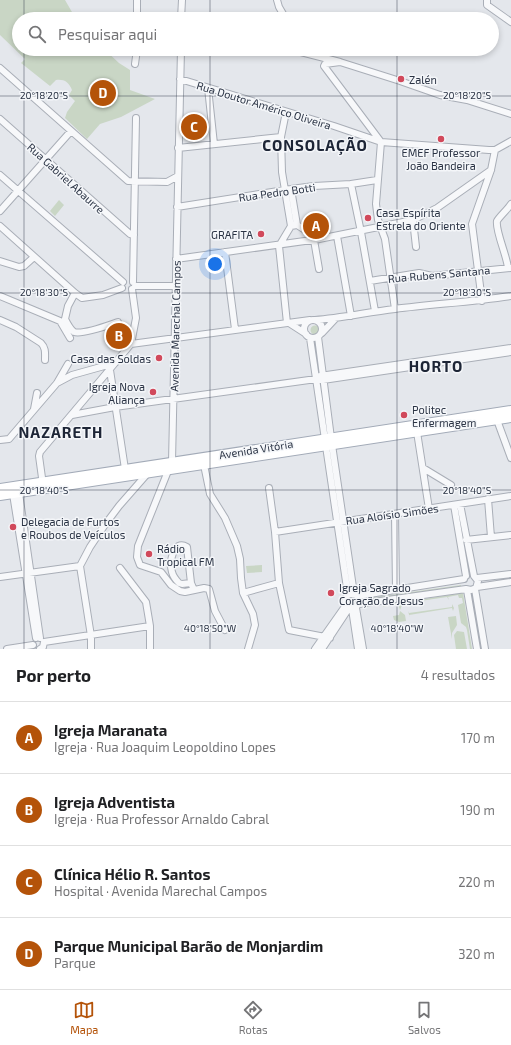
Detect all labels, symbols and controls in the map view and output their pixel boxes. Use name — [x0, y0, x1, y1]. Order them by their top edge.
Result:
search box — [12, 12, 499, 56]
icon: search — [26, 23, 48, 45]
text: Pesquisar aqui — [58, 25, 157, 43]
place label: Zalén — [409, 73, 437, 86]
marker: Zalén — [396, 74, 406, 84]
pin: D — [90, 78, 116, 108]
street label: Rua Doutor Américo Oliveira — [195, 78, 333, 132]
text: 20°18'20"S — [20, 89, 68, 101]
text: 20°18'20"S — [443, 89, 491, 101]
pin: C — [181, 112, 207, 142]
marker: EMEF Professor João Bandeira — [436, 134, 446, 144]
district label: CONSOLAÇÃO — [262, 136, 368, 156]
street label: Rua Gabriel Abaurre — [25, 140, 107, 216]
place label: EMEF Professor João Bandeira — [402, 146, 481, 172]
street label: Rua Pedro Botti — [238, 180, 316, 204]
place label: Casa Espírita Estrela do Oriente — [376, 206, 466, 232]
pin: A — [303, 211, 329, 241]
marker: Casa Espírita Estrela do Oriente — [363, 213, 373, 223]
place label: GRAFITA — [211, 228, 253, 241]
marker: GRAFITA — [256, 229, 266, 239]
your location — [205, 254, 225, 274]
street label: Avenida Marechal Campos — [167, 260, 183, 392]
street label: Rua Rubens Santana — [387, 263, 491, 285]
text: 20°18'30"S — [20, 286, 68, 298]
text: 20°18'30"S — [443, 286, 491, 298]
pin: B — [106, 321, 132, 351]
place label: Casa das Soldas — [71, 352, 151, 365]
marker: Casa das Soldas — [154, 353, 164, 363]
district label: HORTO — [409, 357, 463, 375]
place label: Igreja Nova Aliança — [89, 380, 145, 407]
marker: Igreja Nova Aliança — [148, 387, 158, 397]
place label: Politec Enfermagem — [412, 403, 476, 429]
marker: Politec Enfermagem — [399, 410, 409, 420]
district label: NAZARETH — [19, 423, 103, 441]
street label: Avenida Vitória — [218, 437, 294, 461]
text: 20°18'40"S — [20, 484, 69, 496]
text: 20°18'40"S — [443, 484, 492, 496]
street label: Rua Aloísio Simões — [345, 501, 440, 527]
place label: Delegacia de Furtos e Roubos de Veículos — [21, 515, 126, 541]
marker: Delegacia de Furtos e Roubos de Veículos — [8, 522, 18, 532]
place label: Rádio Tropical FM — [157, 542, 214, 568]
marker: Rádio Tropical FM — [144, 549, 154, 559]
place label: Igreja Sagrado Coração de Jesus — [339, 581, 424, 608]
marker: Igreja Sagrado Coração de Jesus — [326, 588, 336, 598]
text: 40°18'50"W — [184, 622, 237, 634]
text: 40°18'40"W — [371, 622, 424, 634]
text: Por perto — [16, 665, 91, 685]
text: 4 resultados — [421, 667, 495, 683]
text: Igreja Maranata — [54, 721, 167, 739]
text: A — [25, 730, 33, 746]
text: 170 m — [461, 730, 495, 746]
text: Igreja · Rua Joaquim Leopoldino Lopes — [54, 739, 276, 755]
text: Igreja Adventista — [54, 793, 175, 811]
text: B — [25, 802, 33, 818]
text: 190 m — [460, 802, 495, 818]
text: Igreja · Rua Professor Arnaldo Cabral — [54, 811, 269, 827]
text: Clínica Hélio R. Santos — [54, 865, 210, 883]
text: C — [25, 874, 33, 890]
text: 220 m — [458, 874, 495, 890]
text: Hospital · Avenida Marechal Campos — [54, 883, 267, 899]
text: Parque Municipal Barão de Monjardim — [54, 937, 323, 955]
text: D — [25, 946, 33, 962]
text: 320 m — [458, 946, 495, 962]
text: Parque — [54, 955, 96, 971]
tab: Mapa — [70, 999, 98, 1036]
tab: Rotas — [239, 999, 268, 1036]
tab: Salvos — [408, 999, 441, 1036]

